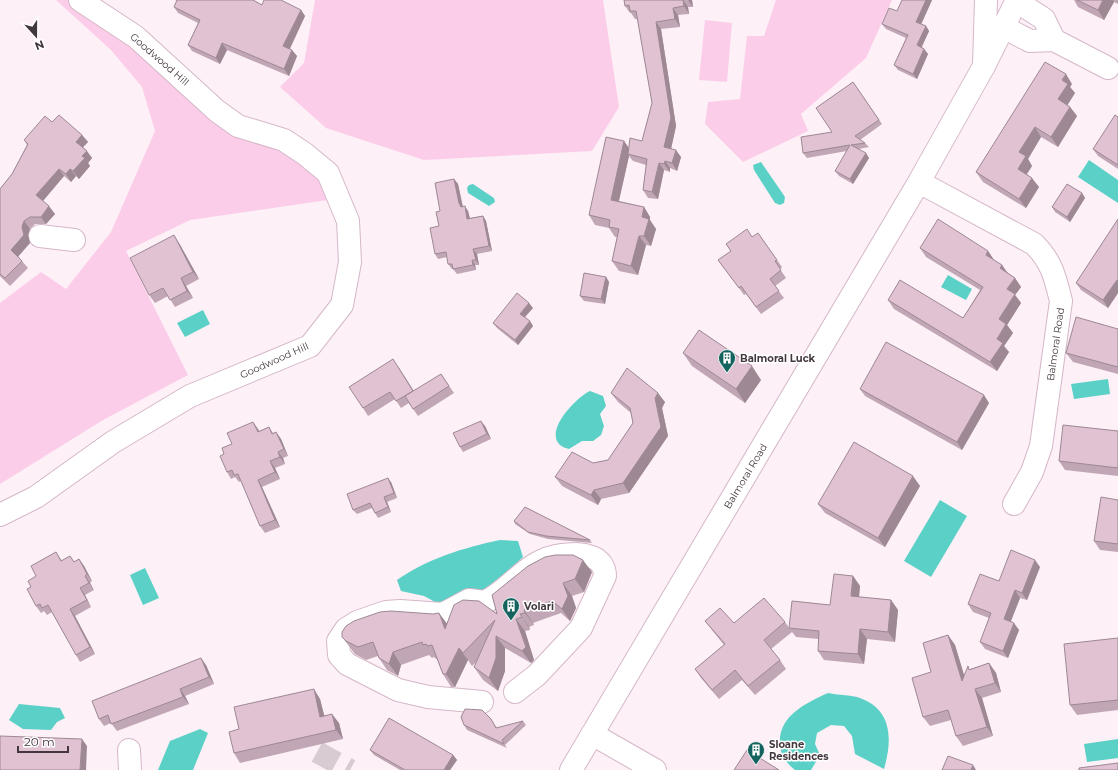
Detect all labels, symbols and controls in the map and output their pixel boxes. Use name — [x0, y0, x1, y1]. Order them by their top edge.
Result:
north arrow — [16, 16, 56, 56]
street label: Goodwood Hill — [128, 30, 192, 89]
text: N — [33, 37, 46, 53]
street label: Balmoral Road — [1044, 307, 1067, 382]
street label: Goodwood Hill — [238, 340, 311, 381]
building icon: Balmoral Luck — [717, 348, 737, 373]
place label: Balmoral Luck — [740, 352, 816, 365]
street label: Balmoral Road — [721, 441, 770, 511]
building icon: Volari — [501, 596, 521, 621]
place label: Volari — [523, 600, 554, 613]
scale bar — [18, 728, 68, 754]
text: 20 m — [24, 734, 55, 749]
place label: Sloane Residences — [769, 738, 829, 763]
building icon: Sloane Residences — [746, 740, 766, 765]

